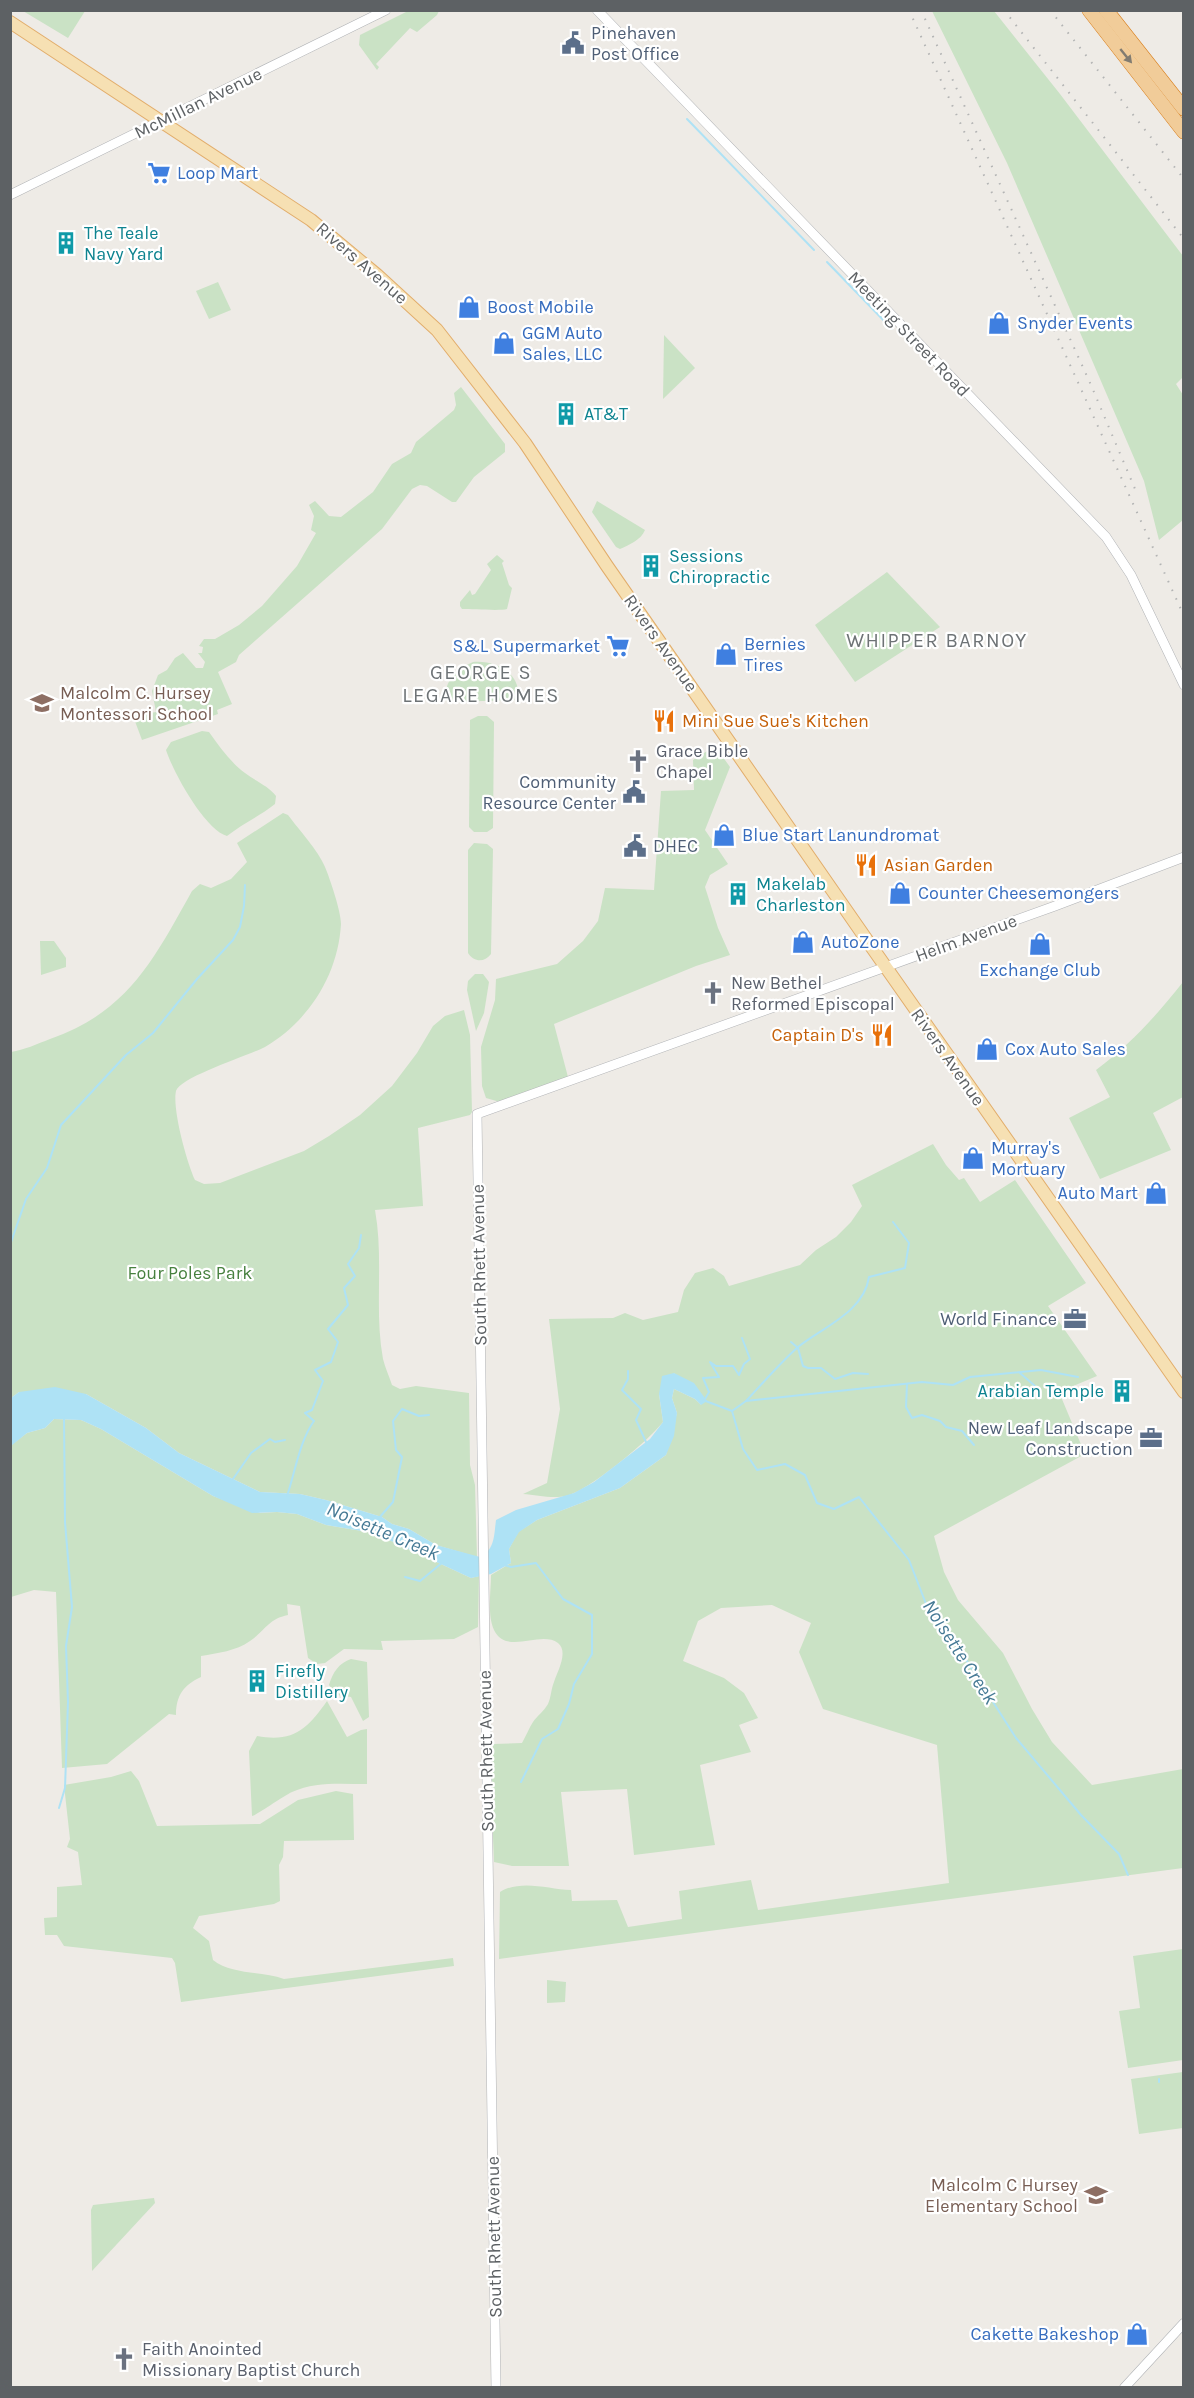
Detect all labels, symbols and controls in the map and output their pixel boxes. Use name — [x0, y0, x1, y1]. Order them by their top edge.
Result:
place label: Pinehaven Post Office — [591, 22, 679, 65]
public building icon: Pinehaven Post Office — [560, 30, 586, 56]
one-way arrow — [1119, 48, 1132, 64]
street label: McMillan Avenue — [130, 63, 266, 143]
supermarket icon: Loop Mart — [146, 160, 172, 186]
place label: Loop Mart — [177, 162, 259, 184]
street label: Rivers Avenue — [312, 217, 412, 309]
place label: The Teale Navy Yard — [84, 222, 164, 265]
building icon: The Teale Navy Yard — [53, 230, 79, 256]
street label: Meeting Street Road — [843, 267, 975, 401]
shop icon: Boost Mobile — [456, 294, 482, 320]
place label: Boost Mobile — [487, 296, 594, 318]
shop icon: Snyder Events — [986, 310, 1012, 336]
place label: Snyder Events — [1017, 312, 1133, 334]
place label: GGM Auto Sales, LLC — [522, 322, 603, 365]
shop icon: GGM Auto Sales, LLC — [491, 330, 517, 356]
building icon: AT&T — [553, 401, 579, 427]
place label: AT&T — [584, 403, 628, 425]
place label: Sessions Chiropractic — [669, 545, 770, 588]
building icon: Sessions Chiropractic — [638, 553, 664, 579]
street label: Rivers Avenue — [619, 590, 703, 696]
district label: WHIPPER BARNOY — [846, 629, 1028, 652]
supermarket icon: S&L Supermarket — [605, 633, 631, 659]
place label: Bernies Tires — [744, 633, 806, 676]
place label: S&L Supermarket — [453, 635, 600, 657]
shop icon: Bernies Tires — [713, 641, 739, 667]
district label: GEORGE S LEGARE HOMES — [402, 661, 560, 707]
place label: Malcolm C. Hursey Montessori School — [60, 682, 213, 725]
school or university icon: Malcolm C. Hursey Montessori School — [29, 690, 55, 716]
restaurant icon: Mini Sue Sue's Kitchen — [651, 708, 677, 734]
place label: Mini Sue Sue's Kitchen — [682, 710, 869, 732]
place label: Grace Bible Chapel — [656, 740, 748, 783]
church icon: Grace Bible Chapel — [625, 748, 651, 774]
place label: Community Resource Center — [483, 771, 617, 814]
public building icon: Community Resource Center — [621, 779, 647, 805]
shop icon: Blue Start Lanundromat — [711, 822, 737, 848]
place label: Blue Start Lanundromat — [742, 824, 939, 846]
public building icon: DHEC — [622, 833, 648, 859]
place label: DHEC — [653, 835, 698, 857]
restaurant icon: Asian Garden — [853, 852, 879, 878]
place label: Asian Garden — [884, 854, 993, 876]
place label: Makelab Charleston — [756, 873, 846, 916]
shop icon: Counter Cheesemongers — [887, 880, 913, 906]
building icon: Makelab Charleston — [725, 881, 751, 907]
place label: Counter Cheesemongers — [918, 882, 1119, 904]
street label: Helm Avenue — [912, 909, 1020, 967]
shop icon: AutoZone — [790, 929, 816, 955]
place label: AutoZone — [821, 931, 899, 953]
shop icon: Exchange Club — [1027, 931, 1053, 957]
place label: Exchange Club — [979, 959, 1101, 981]
place label: New Bethel Reformed Episcopal — [731, 972, 895, 1015]
church icon: New Bethel Reformed Episcopal — [700, 980, 726, 1006]
street label: Rivers Avenue — [906, 1004, 990, 1110]
restaurant icon: Captain D's — [869, 1022, 895, 1048]
place label: Captain D's — [772, 1024, 864, 1046]
shop icon: Cox Auto Sales — [974, 1036, 1000, 1062]
place label: Cox Auto Sales — [1005, 1038, 1126, 1060]
place label: Murray's Mortuary — [991, 1137, 1066, 1180]
shop icon: Murray's Mortuary — [960, 1145, 986, 1171]
shop icon: Auto Mart — [1143, 1180, 1169, 1206]
place label: Auto Mart — [1057, 1182, 1138, 1204]
street label: South Rhett Avenue — [467, 1184, 491, 1346]
park label: Four Poles Park — [128, 1262, 252, 1284]
office icon: World Finance — [1062, 1306, 1088, 1332]
place label: World Finance — [940, 1308, 1057, 1330]
building icon: Arabian Temple — [1109, 1378, 1135, 1404]
place label: Arabian Temple — [978, 1380, 1104, 1402]
place label: New Leaf Landscape Construction — [968, 1417, 1133, 1460]
office icon: New Leaf Landscape Construction — [1138, 1425, 1164, 1451]
water label: Noisette Creek — [323, 1497, 443, 1565]
water label: Noisette Creek — [918, 1595, 1003, 1709]
place label: Firefly Distillery — [275, 1660, 349, 1703]
building icon: Firefly Distillery — [244, 1668, 270, 1694]
street label: South Rhett Avenue — [474, 1670, 498, 1832]
street label: South Rhett Avenue — [482, 2156, 506, 2318]
place label: Malcolm C Hursey Elementary School — [925, 2174, 1079, 2217]
school or university icon: Malcolm C Hursey Elementary School — [1083, 2182, 1109, 2208]
shop icon: Cakette Bakeshop — [1124, 2321, 1150, 2347]
place label: Cakette Bakeshop — [970, 2323, 1119, 2345]
place label: Faith Anointed Missionary Baptist Church — [142, 2338, 360, 2381]
church icon: Faith Anointed Missionary Baptist Church — [111, 2346, 137, 2372]

